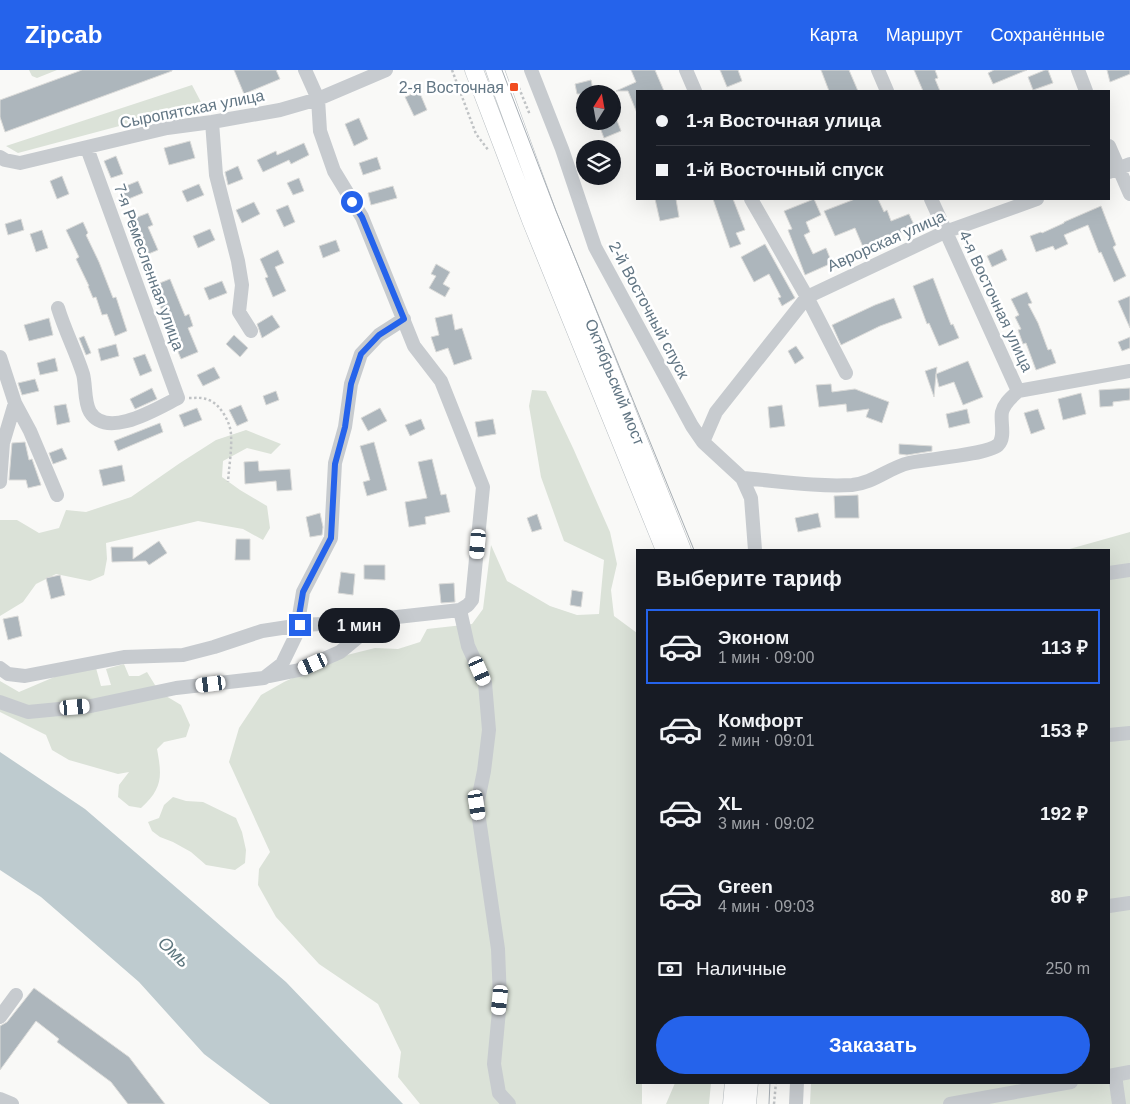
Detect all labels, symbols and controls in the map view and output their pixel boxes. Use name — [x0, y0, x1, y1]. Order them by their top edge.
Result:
text: Zipcab — [25, 21, 102, 48]
text: Карта — [810, 25, 858, 45]
text: Маршрут — [886, 25, 962, 45]
text: Сохранённые — [990, 25, 1105, 45]
place label: 2-я Восточная — [399, 79, 504, 96]
marker: 2-я Восточная — [508, 81, 520, 93]
north arrow — [576, 85, 621, 130]
map controls — [576, 85, 621, 185]
street label: Сыропятская улица — [118, 87, 266, 131]
text: 1-я Восточная улица — [686, 110, 881, 131]
button: layers — [576, 140, 621, 185]
text: 1-й Восточный спуск — [686, 159, 884, 180]
street label: 7-я Ремесленная улица — [111, 181, 187, 353]
route start — [341, 191, 363, 213]
street label: Аврорская улица — [824, 207, 948, 275]
street label: 4-я Восточная улица — [956, 228, 1036, 374]
street label: 2-й Восточный спуск — [606, 239, 693, 382]
street label: Октябрьский мост — [582, 316, 648, 448]
car — [469, 528, 486, 560]
text: Выберите тариф — [656, 566, 842, 591]
callout: 1 мин — [318, 608, 400, 642]
route end — [289, 614, 311, 636]
text: 1 мин — [337, 617, 381, 634]
icon: car — [658, 624, 703, 669]
text: Эконом — [718, 627, 789, 648]
text: 113 ₽ — [1041, 637, 1088, 658]
text: 1 мин · 09:00 — [718, 649, 814, 666]
car — [296, 651, 329, 677]
car — [467, 654, 492, 688]
car — [195, 675, 226, 693]
car — [59, 698, 90, 716]
icon: car — [658, 707, 703, 752]
text: Комфорт — [718, 710, 803, 731]
text: 153 ₽ — [1040, 720, 1088, 741]
text: 2 мин · 09:01 — [718, 732, 814, 749]
car — [467, 789, 486, 821]
icon: car — [658, 790, 703, 835]
text: XL — [718, 793, 742, 814]
text: 192 ₽ — [1040, 803, 1088, 824]
text: 3 мин · 09:02 — [718, 815, 814, 832]
icon: car — [658, 873, 703, 918]
text: Green — [718, 876, 773, 897]
text: 80 ₽ — [1051, 886, 1088, 907]
text: 4 мин · 09:03 — [718, 898, 814, 915]
water label: Омь — [154, 932, 194, 972]
icon: cash — [656, 955, 684, 983]
text: Наличные — [696, 958, 787, 979]
text: 250 m — [1046, 960, 1090, 977]
car — [490, 984, 509, 1016]
button: Заказать — [656, 1016, 1090, 1074]

